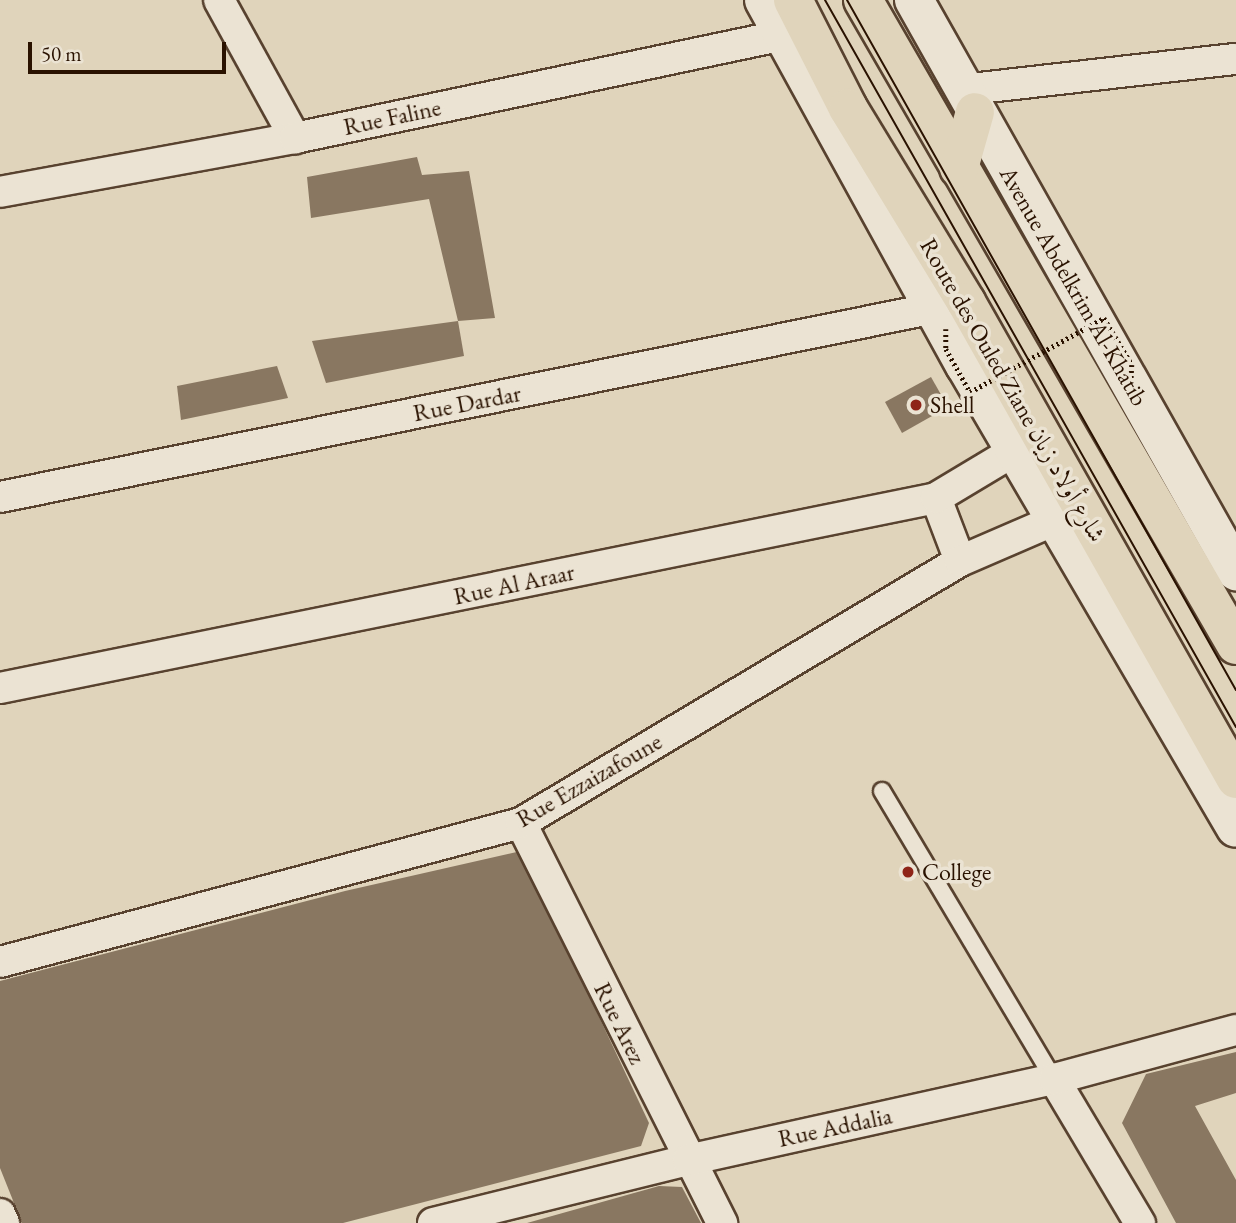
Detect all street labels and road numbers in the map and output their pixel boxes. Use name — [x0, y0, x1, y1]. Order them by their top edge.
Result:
street label: Rue Faline — [341, 93, 443, 141]
street label: Avenue Abdelkrim Al-Khatib — [994, 161, 1154, 411]
street label: Route des Ouled Ziane شارع أولاد زيان — [914, 233, 1112, 547]
street label: Rue Dardar — [411, 378, 523, 428]
street label: Rue Al Araar — [451, 557, 577, 611]
street label: Rue Ezzaizafoune — [511, 727, 667, 833]
street label: Rue Arez — [588, 978, 652, 1068]
street label: Rue Addalia — [775, 1101, 895, 1153]

